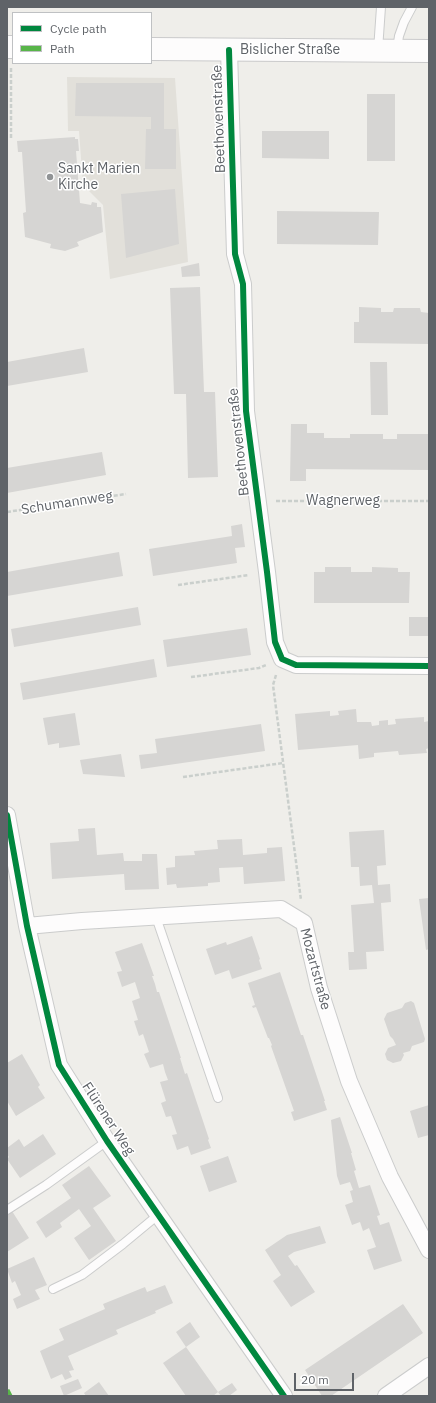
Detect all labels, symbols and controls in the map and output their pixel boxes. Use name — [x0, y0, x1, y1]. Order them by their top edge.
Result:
legend — [12, 12, 152, 64]
text: Cycle path — [50, 21, 107, 36]
text: Path — [50, 41, 75, 56]
street label: Bislicher Straße — [240, 42, 340, 58]
street label: Beethovenstraße — [209, 65, 229, 173]
place label: Sankt Marien Kirche — [58, 161, 140, 194]
marker: Sankt Marien Kirche — [45, 172, 55, 182]
street label: Beethovenstraße — [225, 387, 253, 497]
street label: Schumannweg — [20, 487, 114, 519]
street label: Wagnerweg — [306, 493, 380, 509]
street label: Mozartstraße — [296, 926, 334, 1012]
street label: Flürener Weg — [78, 1079, 138, 1159]
scale bar — [296, 1365, 356, 1391]
text: 20 m — [301, 1372, 329, 1387]

